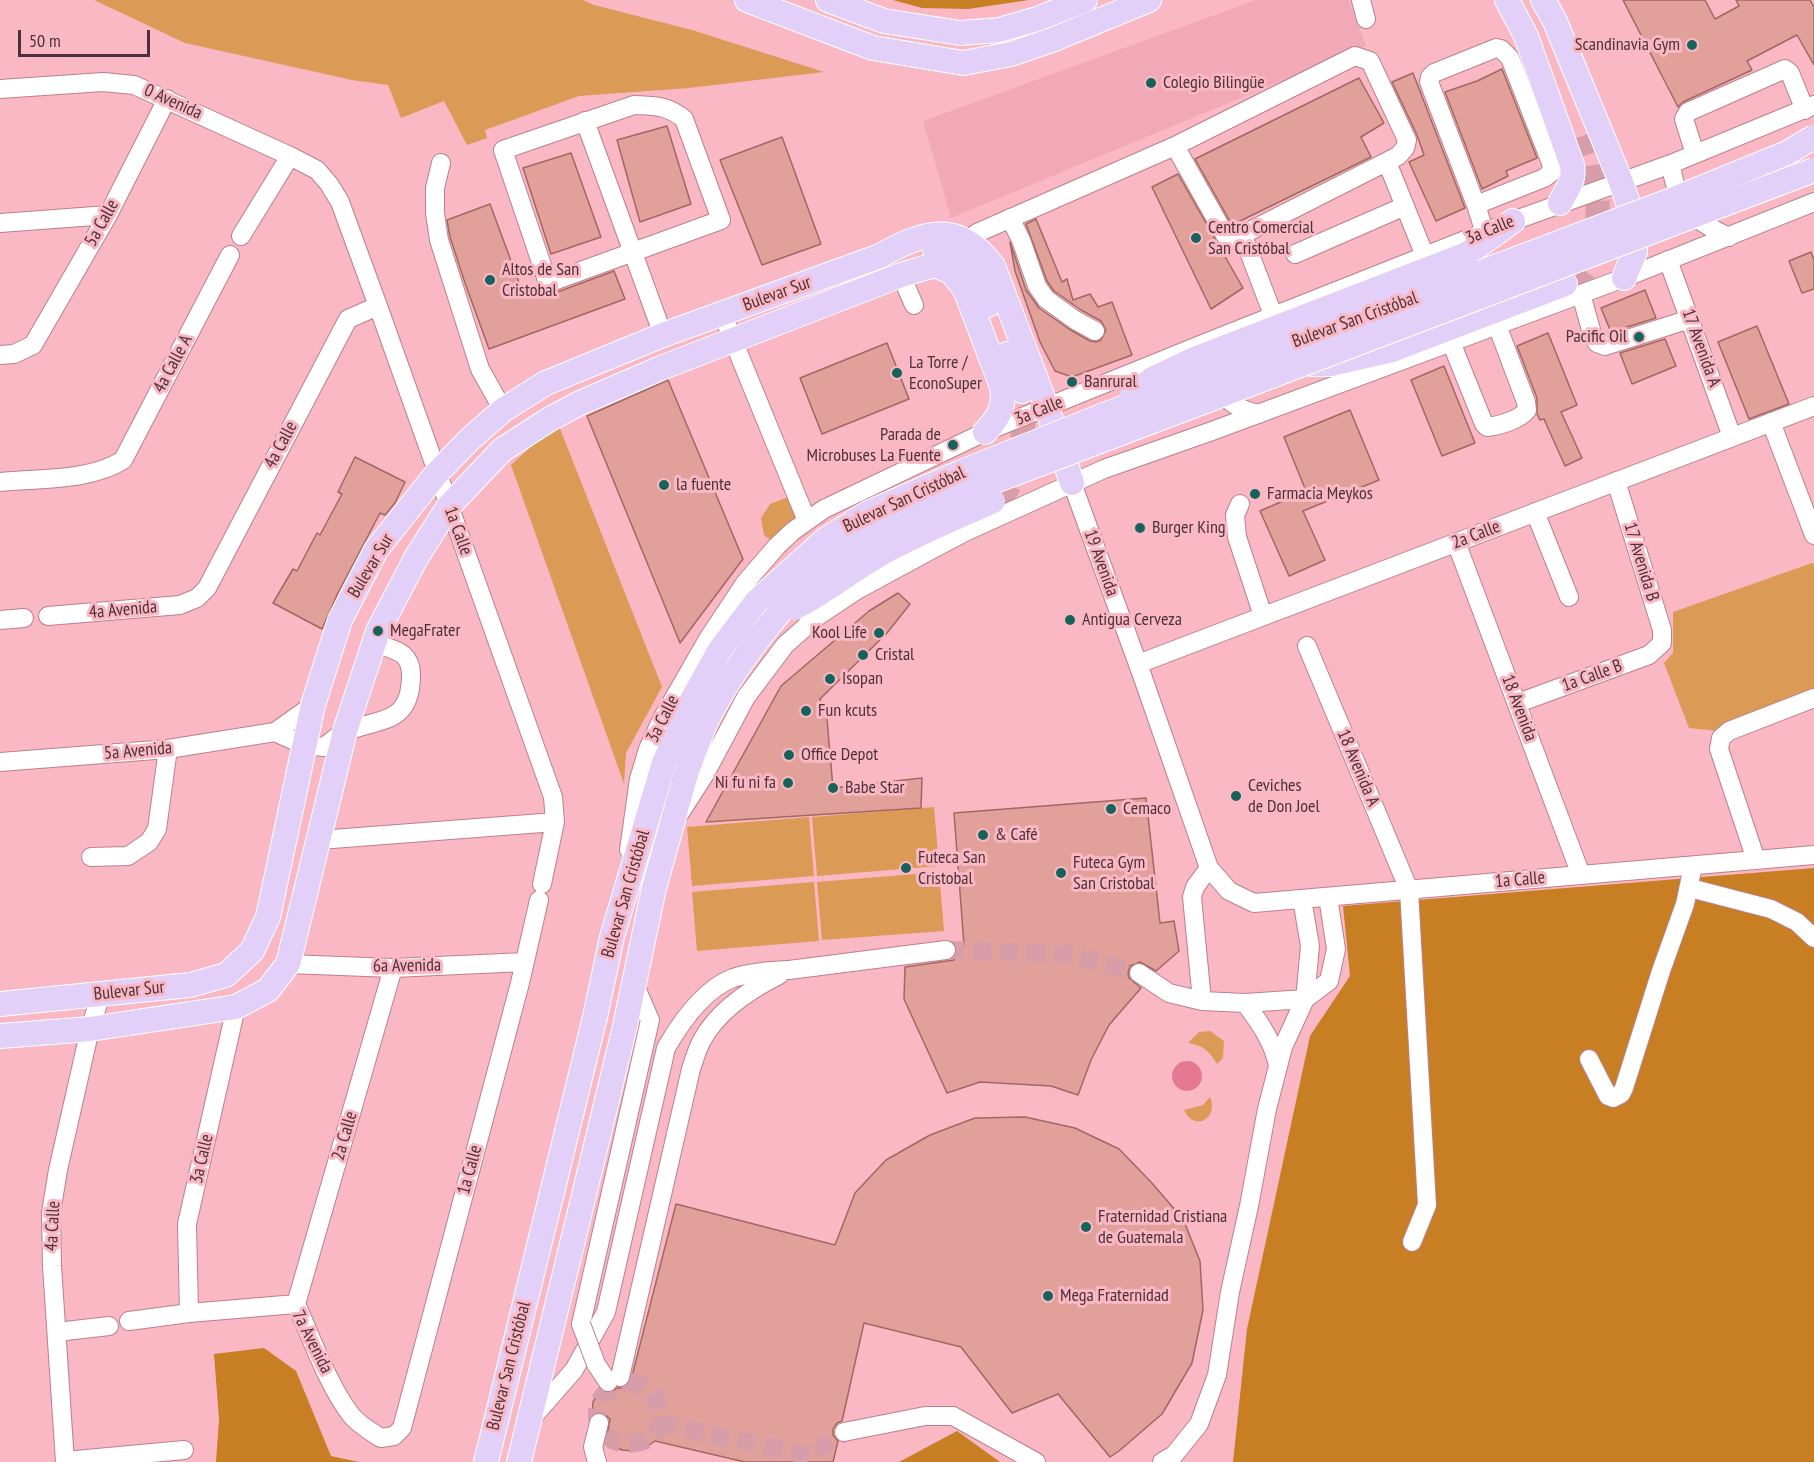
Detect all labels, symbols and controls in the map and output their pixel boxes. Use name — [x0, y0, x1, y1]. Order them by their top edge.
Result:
scale bar — [21, 18, 153, 56]
text: 50 m — [29, 29, 61, 52]
place label: Scandinavia Gym — [1575, 34, 1680, 56]
marker: Scandinavia Gym — [1685, 38, 1699, 52]
place label: Colegio Bilingüe — [1163, 72, 1265, 94]
marker: Colegio Bilingüe — [1144, 76, 1158, 90]
street label: 0 Avenida — [141, 80, 205, 124]
street label: 5a Calle — [80, 196, 124, 250]
street label: 3a Calle — [1463, 211, 1517, 249]
place label: Centro Comercial San Cristóbal — [1208, 217, 1314, 260]
marker: Centro Comercial San Cristóbal — [1189, 231, 1203, 245]
place label: Altos de San Cristobal — [502, 259, 579, 302]
street label: Bulevar Sur — [740, 272, 814, 316]
marker: Altos de San Cristobal — [483, 273, 497, 287]
street label: Bulevar San Cristóbal — [1289, 287, 1421, 353]
street label: 17 Avenida A — [1677, 306, 1725, 390]
place label: Pacific Oil — [1566, 326, 1627, 348]
marker: Pacific Oil — [1632, 330, 1646, 344]
street label: 4a Calle A — [149, 331, 197, 397]
place label: La Torre / EconoSuper — [909, 352, 982, 394]
marker: La Torre / EconoSuper — [890, 366, 904, 380]
place label: Banrural — [1084, 371, 1137, 393]
marker: Banrural — [1065, 375, 1079, 389]
street label: 3a Calle — [1012, 392, 1066, 430]
street label: 4a Calle — [260, 418, 302, 472]
place label: Parada de Microbuses La Fuente — [806, 424, 941, 466]
marker: Parada de Microbuses La Fuente — [946, 438, 960, 452]
street label: Bulevar San Cristóbal — [840, 462, 968, 538]
place label: la fuente — [676, 474, 731, 496]
marker: la fuente — [657, 478, 671, 492]
place label: Farmacia Meykos — [1267, 483, 1373, 505]
marker: Farmacia Meykos — [1248, 487, 1262, 501]
street label: 1a Calle — [439, 504, 477, 558]
street label: 2a Calle — [1449, 516, 1503, 554]
place label: Burger King — [1152, 517, 1226, 539]
street label: 17 Avenida B — [1619, 520, 1663, 604]
marker: Burger King — [1133, 521, 1147, 535]
street label: 19 Avenida — [1079, 527, 1123, 599]
street label: Bulevar Sur — [343, 530, 399, 602]
street label: 4a Avenida — [88, 596, 158, 624]
place label: Antigua Cerveza — [1082, 609, 1182, 631]
marker: Antigua Cerveza — [1063, 613, 1077, 627]
place label: MegaFrater — [390, 620, 460, 642]
place label: Kool Life — [812, 622, 867, 644]
marker: MegaFrater — [371, 624, 385, 638]
marker: Kool Life — [872, 626, 886, 640]
place label: Cristal — [875, 644, 914, 666]
marker: Cristal — [856, 648, 870, 662]
street label: 1a Calle B — [1559, 655, 1625, 697]
place label: Isopan — [842, 668, 883, 690]
marker: Isopan — [823, 672, 837, 686]
street label: 18 Avenida — [1497, 672, 1541, 744]
street label: 3a Calle — [642, 692, 684, 746]
place label: Fun kcuts — [818, 700, 877, 722]
marker: Fun kcuts — [799, 704, 813, 718]
street label: 18 Avenida A — [1332, 726, 1384, 810]
street label: 5a Avenida — [103, 737, 173, 765]
place label: Office Depot — [801, 744, 878, 766]
marker: Office Depot — [782, 748, 796, 762]
place label: Ni fu ni fa — [715, 772, 776, 794]
place label: Ceviches de Don Joel — [1248, 775, 1320, 818]
marker: Ni fu ni fa — [781, 776, 795, 790]
place label: Babe Star — [845, 777, 905, 799]
marker: Babe Star — [826, 781, 840, 795]
marker: Ceviches de Don Joel — [1229, 789, 1243, 803]
place label: Cemaco — [1123, 798, 1171, 820]
marker: Cemaco — [1104, 802, 1118, 816]
place label: & Café — [995, 824, 1038, 846]
street label: Bulevar San Cristóbal — [597, 828, 655, 960]
marker: & Café — [976, 828, 990, 842]
place label: Futeca San Cristobal — [918, 847, 986, 890]
place label: Futeca Gym San Cristobal — [1073, 852, 1154, 894]
marker: Futeca San Cristobal — [899, 861, 913, 875]
marker: Futeca Gym San Cristobal — [1054, 866, 1068, 880]
street label: 1a Calle — [1494, 867, 1546, 893]
street label: 6a Avenida — [373, 955, 441, 977]
street label: Bulevar Sur — [93, 977, 165, 1005]
street label: 2a Calle — [328, 1109, 362, 1163]
street label: 3a Calle — [186, 1132, 218, 1186]
street label: 1a Calle — [453, 1143, 487, 1197]
street label: 4a Calle — [41, 1200, 65, 1252]
place label: Fraternidad Cristiana de Guatemala — [1098, 1206, 1227, 1248]
marker: Fraternidad Cristiana de Guatemala — [1079, 1220, 1093, 1234]
place label: Mega Fraternidad — [1060, 1285, 1169, 1307]
marker: Mega Fraternidad — [1041, 1289, 1055, 1303]
street label: Bulevar San Cristóbal — [483, 1299, 535, 1433]
street label: 7a Avenida — [287, 1307, 337, 1377]

